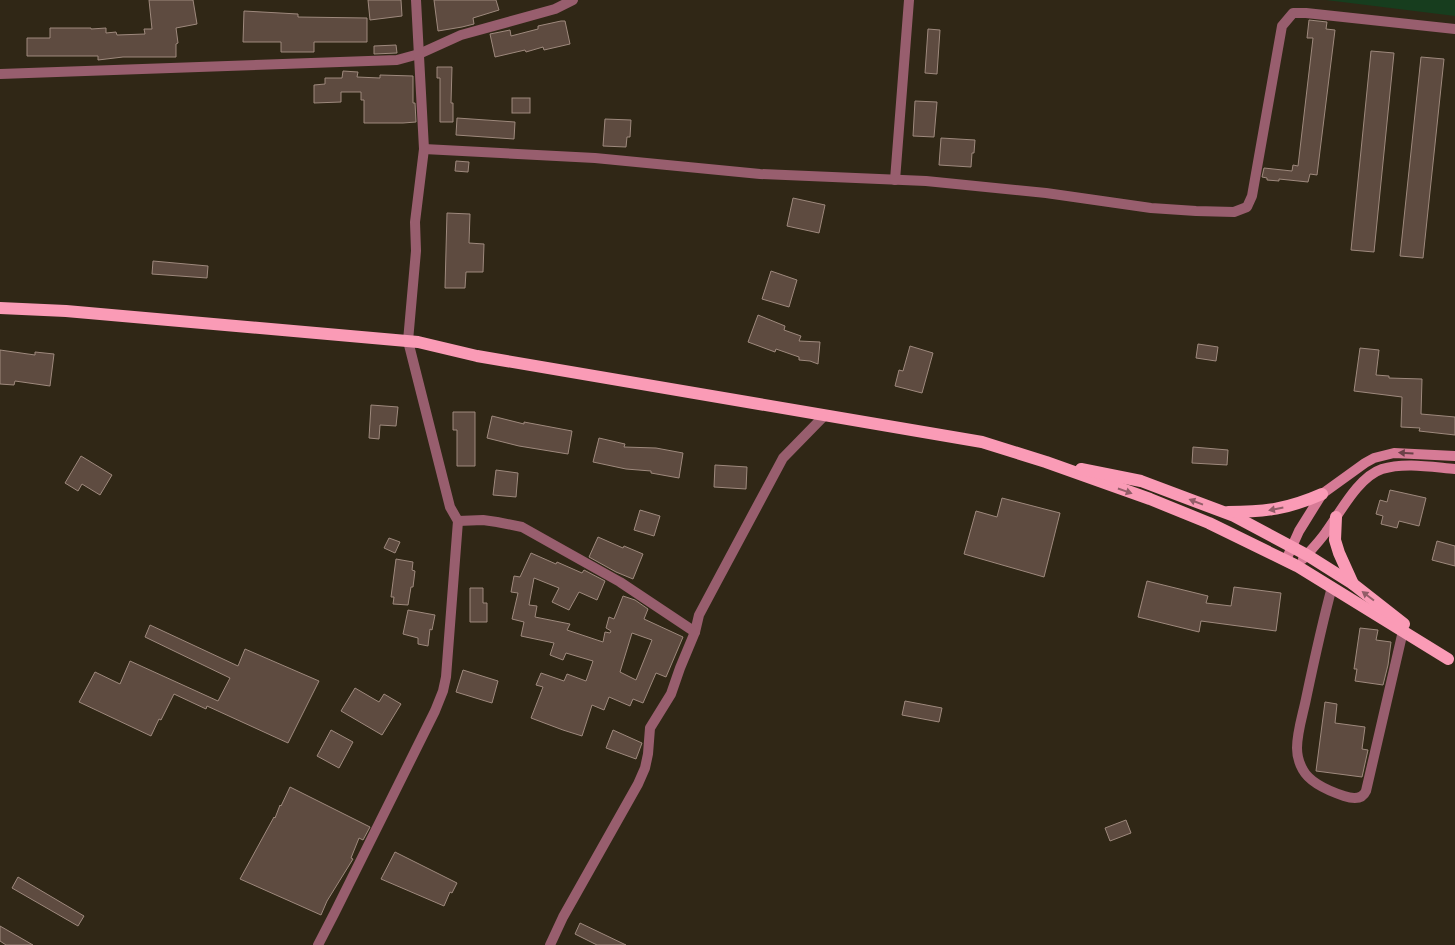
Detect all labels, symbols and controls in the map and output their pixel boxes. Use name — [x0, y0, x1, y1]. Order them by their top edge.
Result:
one-way arrow — [1398, 449, 1414, 457]
one-way arrow — [1118, 487, 1133, 495]
one-way arrow — [1188, 498, 1203, 505]
one-way arrow — [1268, 506, 1284, 514]
one-way arrow — [1361, 591, 1375, 601]

